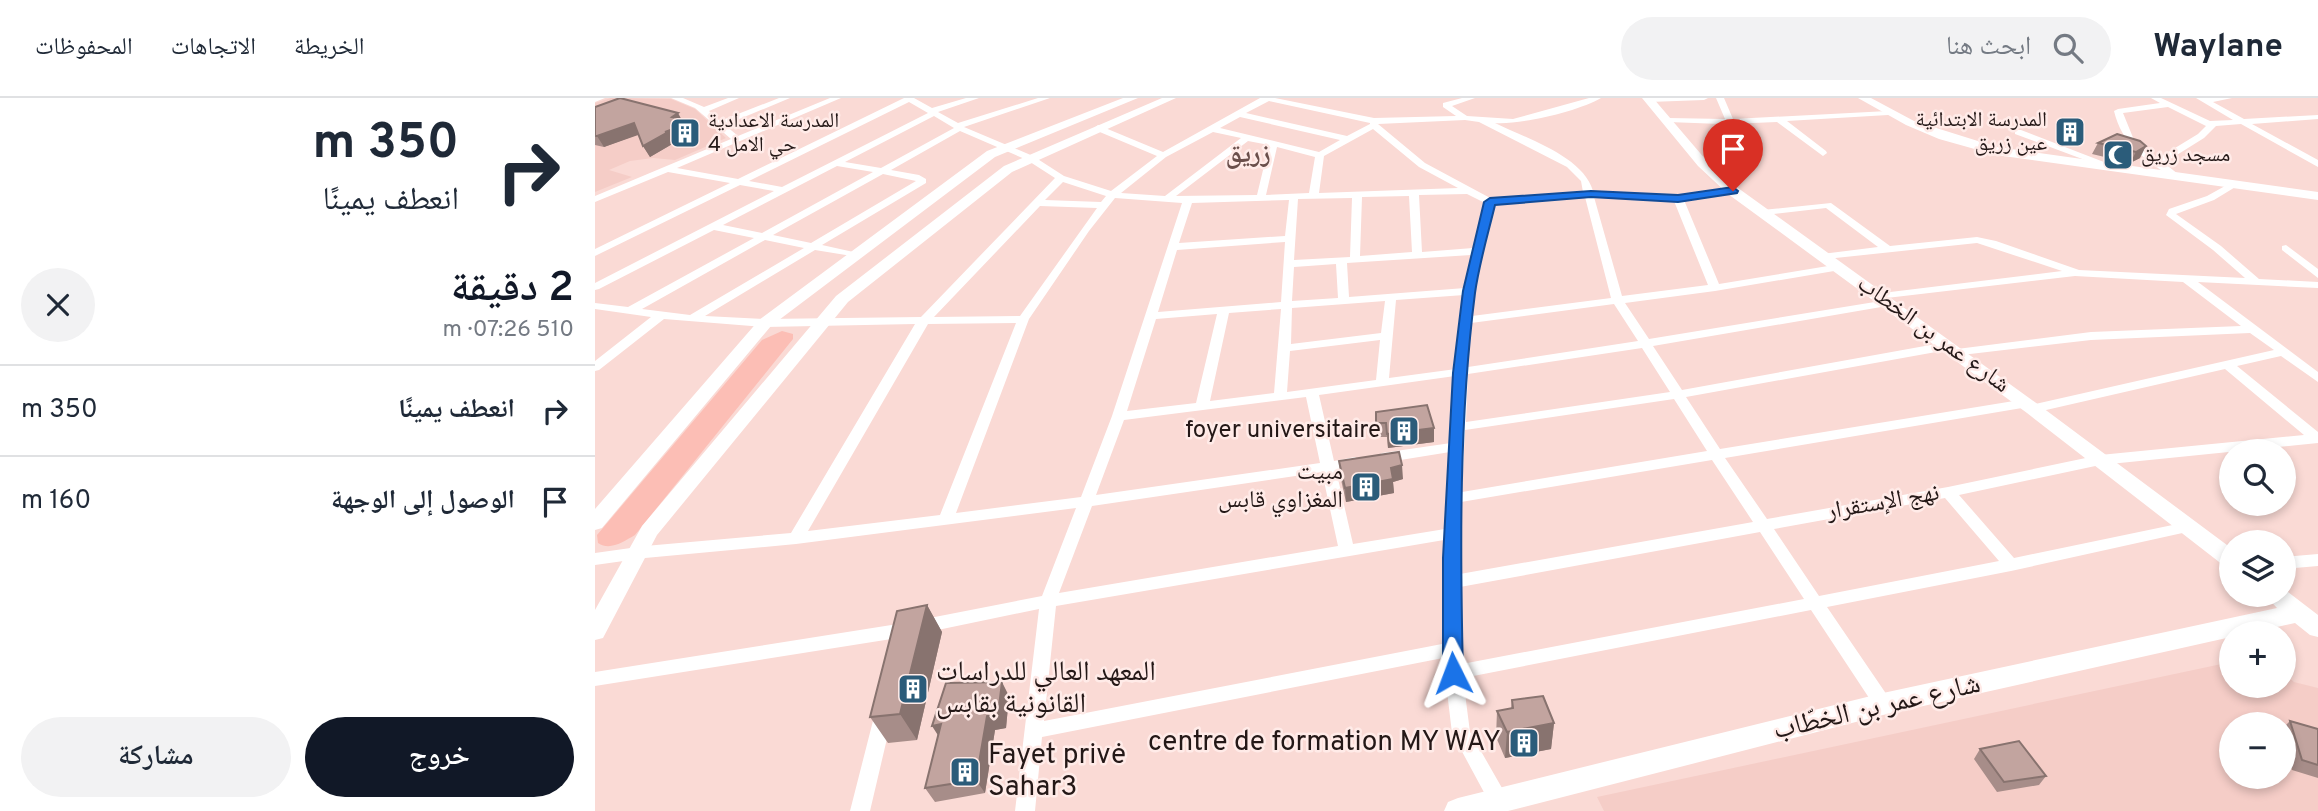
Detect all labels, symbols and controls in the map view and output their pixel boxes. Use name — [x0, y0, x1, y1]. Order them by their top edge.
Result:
search box — [1621, 17, 2111, 80]
text: Waylane — [2153, 27, 2283, 69]
icon: search — [2049, 29, 2087, 67]
text: ابحث هنا — [1946, 31, 2031, 64]
text: المحفوظات — [35, 33, 133, 63]
text: الاتجاهات — [171, 33, 256, 63]
text: الخريطة — [294, 33, 365, 63]
place label: المدرسة الابتدائية عين زريق — [1916, 107, 2047, 158]
place label: المدرسة الاعدادية حي الامل 4 — [708, 108, 839, 160]
text: 350 m — [312, 114, 459, 176]
building icon: المدرسة الابتدائية عين زريق — [2053, 115, 2087, 149]
building icon: المدرسة الاعدادية حي الامل 4 — [668, 116, 702, 150]
pin — [1703, 119, 1763, 191]
icon: right — [483, 126, 574, 217]
icon: arrive — [1714, 130, 1752, 168]
mosque icon: مسجد زريق — [2101, 138, 2135, 172]
district label: زريق — [1226, 139, 1270, 172]
place label: مسجد زريق — [2141, 142, 2230, 169]
text: انعطف يمينًا — [322, 181, 459, 221]
text: 2 دقيقة — [451, 263, 574, 316]
button: close — [21, 268, 95, 342]
street label: شارع عمر بن الخطاب — [1851, 270, 2015, 400]
text: 510 m · 07:26 — [443, 316, 574, 345]
icon: right — [536, 392, 574, 430]
text: 350 m — [21, 394, 98, 427]
text: انعطف يمينًا — [398, 394, 515, 427]
building icon: foyer universitaire — [1387, 414, 1421, 448]
place label: foyer universitaire — [1185, 416, 1381, 446]
map controls — [2219, 439, 2296, 789]
button: search — [2219, 439, 2296, 516]
place label: مبيت المغزاوي قابس — [1218, 458, 1343, 518]
building icon: مبيت المغزاوي قابس — [1349, 470, 1383, 504]
street label: نهج الإستقرار — [1823, 478, 1942, 528]
icon: arrive — [536, 483, 574, 521]
text: 160 m — [21, 485, 91, 518]
text: الوصول إلى الوجهة — [331, 485, 515, 518]
button: layers — [2219, 530, 2296, 607]
button: + — [2219, 621, 2296, 698]
position arrow — [1416, 636, 1490, 710]
place label: المعهد العالي للدراسات القانونية بقابس — [936, 655, 1156, 723]
street label: شارع عمر بن الخطّاب — [1770, 667, 1984, 749]
building icon: المعهد العالي للدراسات القانونية بقابس — [896, 672, 930, 706]
button: − — [2219, 712, 2296, 789]
button: مشاركة — [21, 717, 291, 797]
button: خروج — [305, 717, 574, 797]
place label: centre de formation MY WAY — [1148, 725, 1501, 761]
building icon: centre de formation MY WAY — [1507, 726, 1541, 760]
place label: Fayet privė Sahar3 — [988, 738, 1126, 806]
building icon: Fayet privė Sahar3 — [948, 755, 982, 789]

